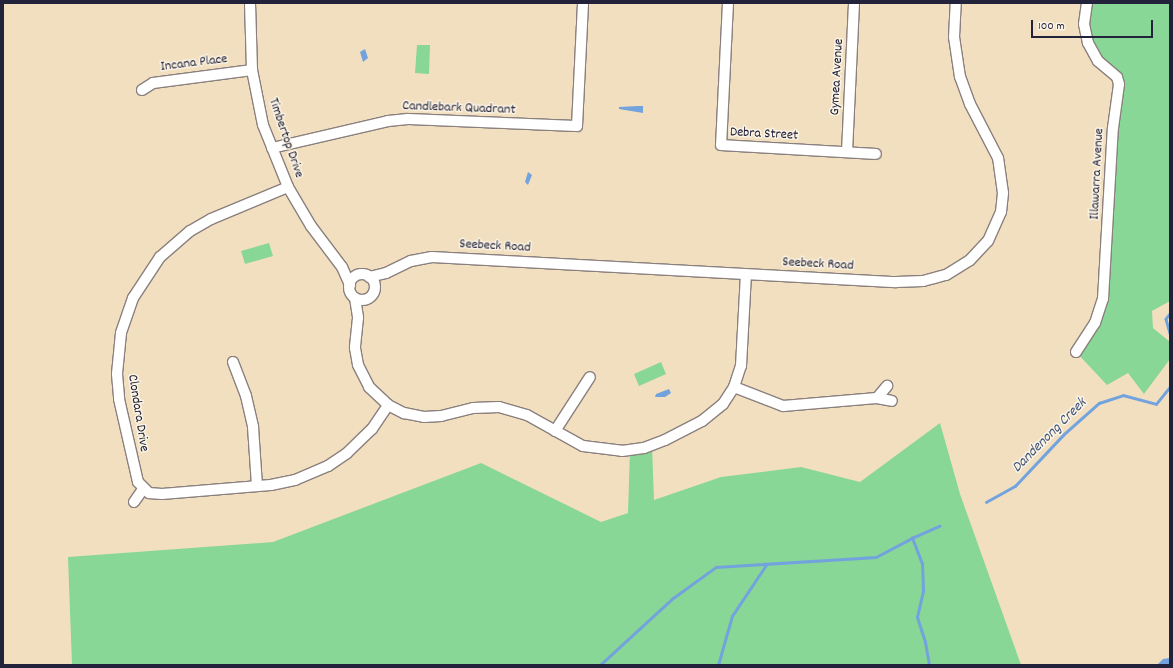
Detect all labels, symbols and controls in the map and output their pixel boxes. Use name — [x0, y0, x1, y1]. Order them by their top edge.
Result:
scale bar — [1033, 12, 1155, 38]
text: 100 m — [1038, 18, 1065, 35]
street label: Gymea Avenue — [827, 38, 847, 116]
street label: Incana Place — [160, 51, 228, 75]
street label: Timbertop Drive — [265, 96, 307, 180]
street label: Candlebark Quadrant — [402, 98, 516, 118]
street label: Debra Street — [729, 124, 799, 144]
street label: Illawarra Avenue — [1086, 128, 1108, 220]
street label: Seebeck Road — [459, 236, 531, 256]
street label: Seebeck Road — [782, 254, 854, 274]
street label: Clondara Drive — [124, 373, 152, 453]
water label: Dandenong Creek — [1009, 395, 1091, 477]

